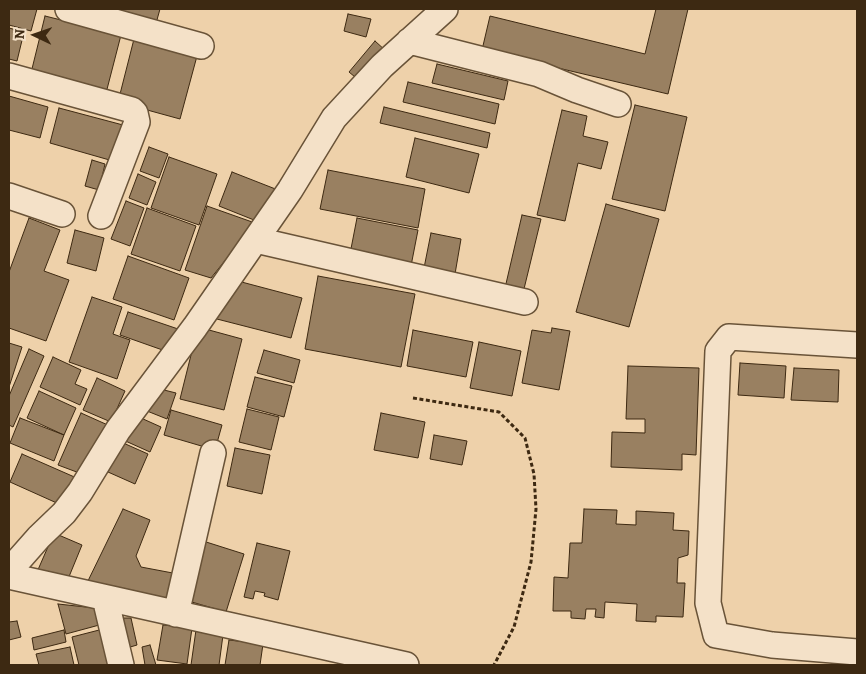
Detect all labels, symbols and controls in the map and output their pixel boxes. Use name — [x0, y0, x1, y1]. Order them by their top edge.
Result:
north arrow — [10, 10, 60, 60]
text: N — [10, 29, 29, 40]

